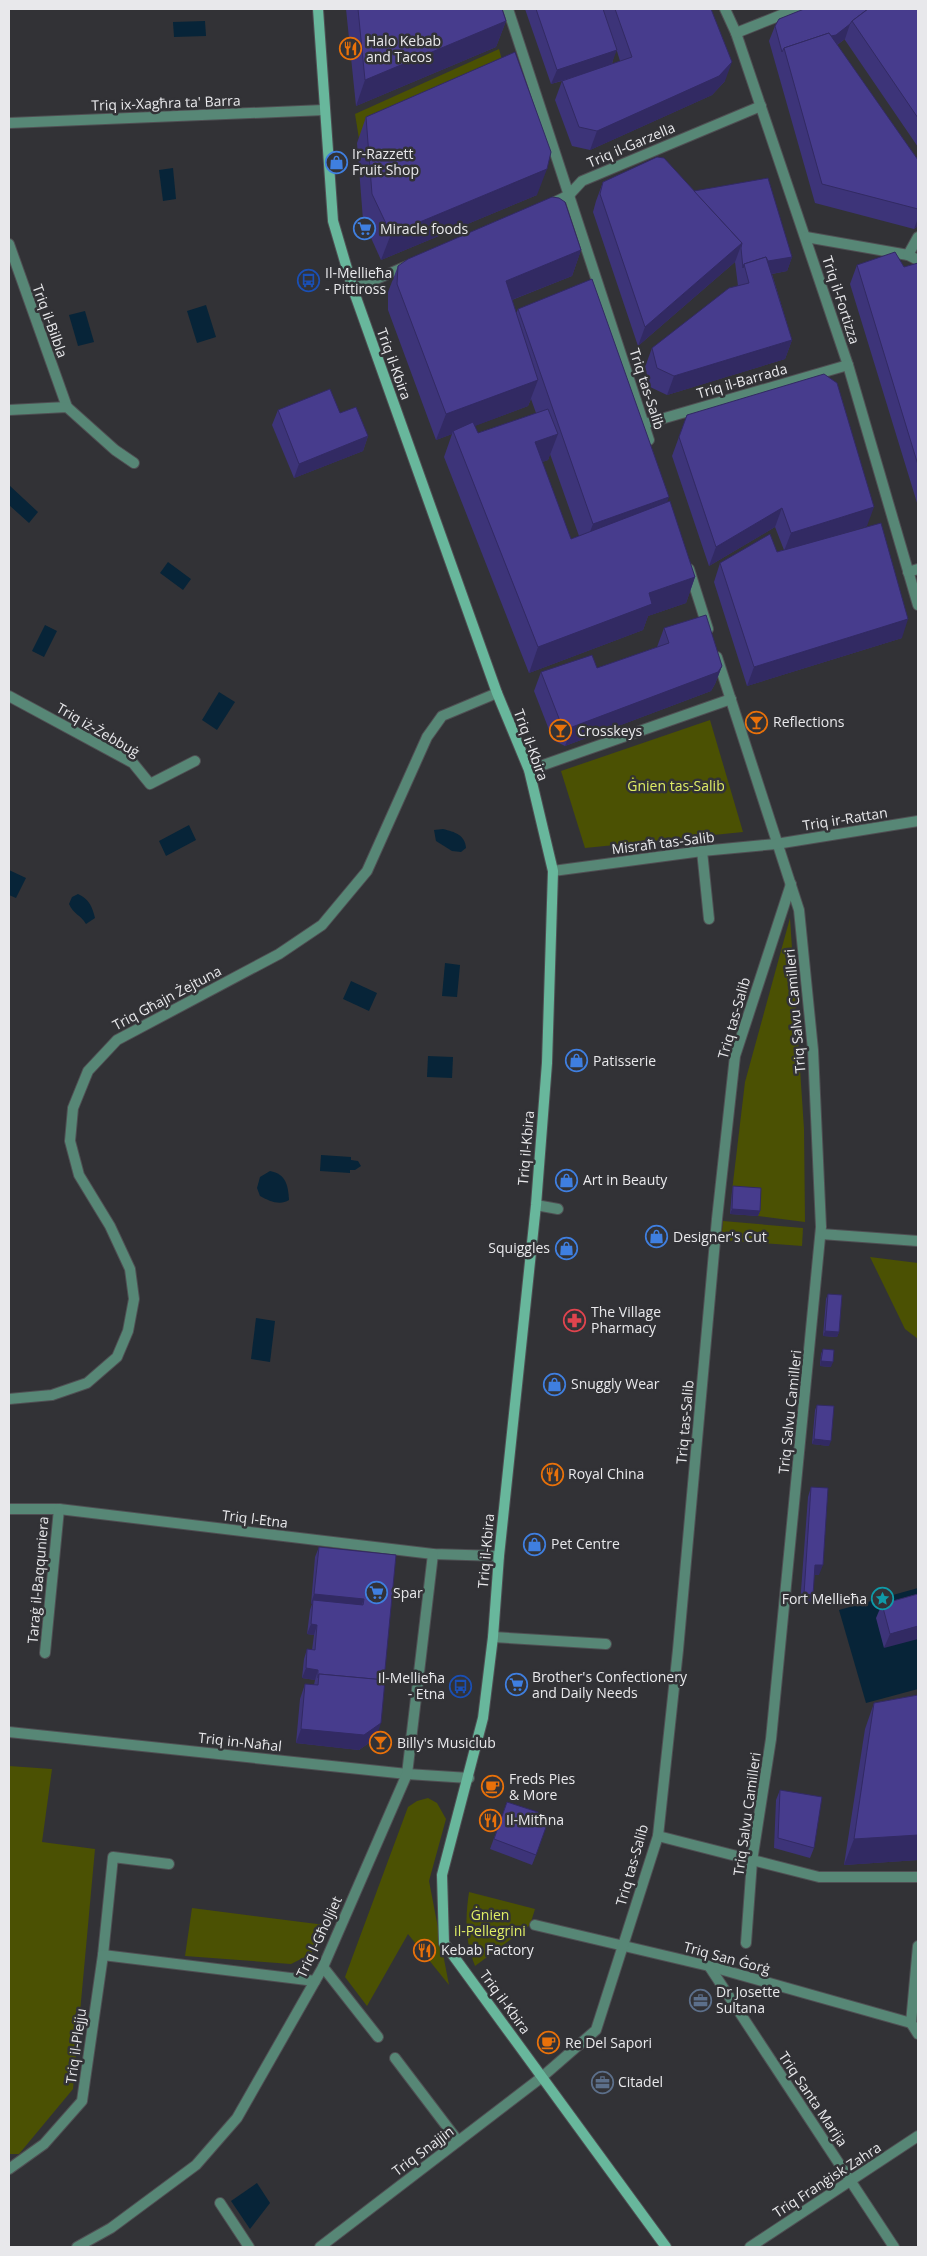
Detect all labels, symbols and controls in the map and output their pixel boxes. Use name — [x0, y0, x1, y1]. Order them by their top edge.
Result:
place label: Halo Kebab and Tacos — [366, 31, 441, 66]
restaurant icon: Halo Kebab and Tacos — [338, 37, 362, 61]
street label: Triq ix-Xagħra ta' Barra — [91, 90, 241, 115]
street label: Triq il-Garzella — [584, 117, 678, 172]
place label: Ir-Razzett Fruit Shop — [352, 144, 419, 179]
shop icon: Ir-Razzett Fruit Shop — [324, 150, 348, 174]
supermarket icon: Miracle foods — [352, 217, 376, 241]
place label: Miracle foods — [380, 219, 468, 238]
street label: Triq il-Fortizza — [818, 253, 865, 346]
place label: Il-Mellieħa - Pittiross — [325, 263, 392, 298]
bus stop icon: Il-Mellieħa - Pittiross — [297, 269, 321, 293]
street label: Triq il-Bilbla — [28, 282, 73, 360]
street label: Triq il-Kbira — [373, 325, 416, 402]
street label: Triq tas-Salib — [625, 346, 670, 432]
street label: Triq il-Barrada — [694, 359, 789, 402]
street label: Triq iż-Żebbuġ — [53, 698, 144, 761]
street label: Triq il-Kbira — [510, 706, 553, 783]
bar icon: Reflections — [745, 710, 769, 734]
place label: Reflections — [773, 712, 845, 731]
bar icon: Crosskeys — [549, 719, 573, 743]
place label: Crosskeys — [577, 721, 643, 740]
park label: Ġnien tas-Salib — [627, 776, 725, 795]
street label: Triq ir-Rattan — [801, 802, 889, 835]
street label: Misraħ tas-Salib — [610, 827, 715, 858]
street label: Triq Salvu Camilleri — [780, 948, 809, 1074]
street label: Triq Għajn Żejtuna — [109, 961, 225, 1034]
street label: Triq tas-Salib — [713, 975, 754, 1061]
shop icon: Patisserie — [565, 1049, 589, 1073]
place label: Patisserie — [593, 1051, 656, 1070]
street label: Triq il-Kbira — [513, 1110, 538, 1186]
shop icon: Art in Beauty — [555, 1168, 579, 1192]
place label: Art in Beauty — [583, 1170, 668, 1189]
shop icon: Designer's Cut — [645, 1225, 669, 1249]
place label: Designer's Cut — [673, 1227, 767, 1246]
shop icon: Squiggles — [554, 1236, 578, 1260]
place label: Squiggles — [488, 1238, 550, 1257]
place label: The Village Pharmacy — [591, 1302, 661, 1337]
pharmacy icon: The Village Pharmacy — [563, 1308, 587, 1332]
street label: Triq Salvu Camilleri — [774, 1349, 805, 1475]
shop icon: Snuggly Wear — [543, 1372, 567, 1396]
place label: Snuggly Wear — [571, 1374, 660, 1393]
street label: Triq tas-Salib — [671, 1379, 698, 1465]
restaurant icon: Royal China — [540, 1462, 564, 1486]
place label: Royal China — [568, 1464, 644, 1483]
street label: Triq l-Etna — [221, 1505, 289, 1532]
street label: Triq il-Kbira — [473, 1513, 498, 1589]
street label: Taraġ il-Baqquniera — [22, 1515, 53, 1644]
shop icon: Pet Centre — [523, 1532, 547, 1556]
place label: Pet Centre — [551, 1534, 620, 1553]
supermarket icon: Spar — [365, 1581, 389, 1605]
place label: Spar — [393, 1583, 423, 1602]
place icon: Fort Mellieħa — [871, 1587, 895, 1611]
place label: Fort Mellieħa — [782, 1589, 867, 1608]
place label: Brother's Confectionery and Daily Needs — [532, 1667, 688, 1702]
place label: Il-Mellieħa - Etna — [378, 1668, 445, 1703]
supermarket icon: Brother's Confectionery and Daily Needs — [504, 1673, 528, 1697]
bus stop icon: Il-Mellieħa - Etna — [449, 1674, 473, 1698]
street label: Triq in-Naħal — [197, 1728, 283, 1755]
bar icon: Billy's Musiclub — [369, 1731, 393, 1755]
place label: Billy's Musiclub — [397, 1733, 496, 1752]
street label: Triq Salvu Camilleri — [728, 1751, 765, 1877]
place label: Freds Pies & More — [509, 1769, 576, 1804]
cafe icon: Freds Pies & More — [481, 1775, 505, 1799]
restaurant icon: Il-Mitħna — [478, 1808, 502, 1832]
place label: Il-Mitħna — [506, 1810, 564, 1829]
street label: Triq tas-Salib — [611, 1822, 652, 1908]
street label: Triq l-Għoljiet — [291, 1893, 346, 1981]
park label: Ġnien il-Pellegrini — [454, 1905, 526, 1940]
street label: Triq San Ġorġ — [682, 1937, 773, 1978]
restaurant icon: Kebab Factory — [413, 1938, 437, 1962]
place label: Kebab Factory — [441, 1940, 535, 1959]
street label: Triq il-Kbira — [476, 1966, 535, 2038]
place label: Dr Josette Sultana — [716, 1982, 780, 2017]
office icon: Dr Josette Sultana — [688, 1988, 712, 2012]
street label: Triq il-Plejju — [61, 2007, 90, 2085]
cafe icon: Re Del Sapori — [537, 2031, 561, 2055]
place label: Re Del Sapori — [565, 2033, 652, 2052]
street label: Triq Santa Marija — [775, 2048, 852, 2150]
office icon: Citadel — [590, 2070, 614, 2094]
place label: Citadel — [618, 2072, 663, 2091]
street label: Triq Snajjin — [388, 2121, 457, 2180]
street label: Triq Franġisk Zahra — [769, 2138, 884, 2222]

